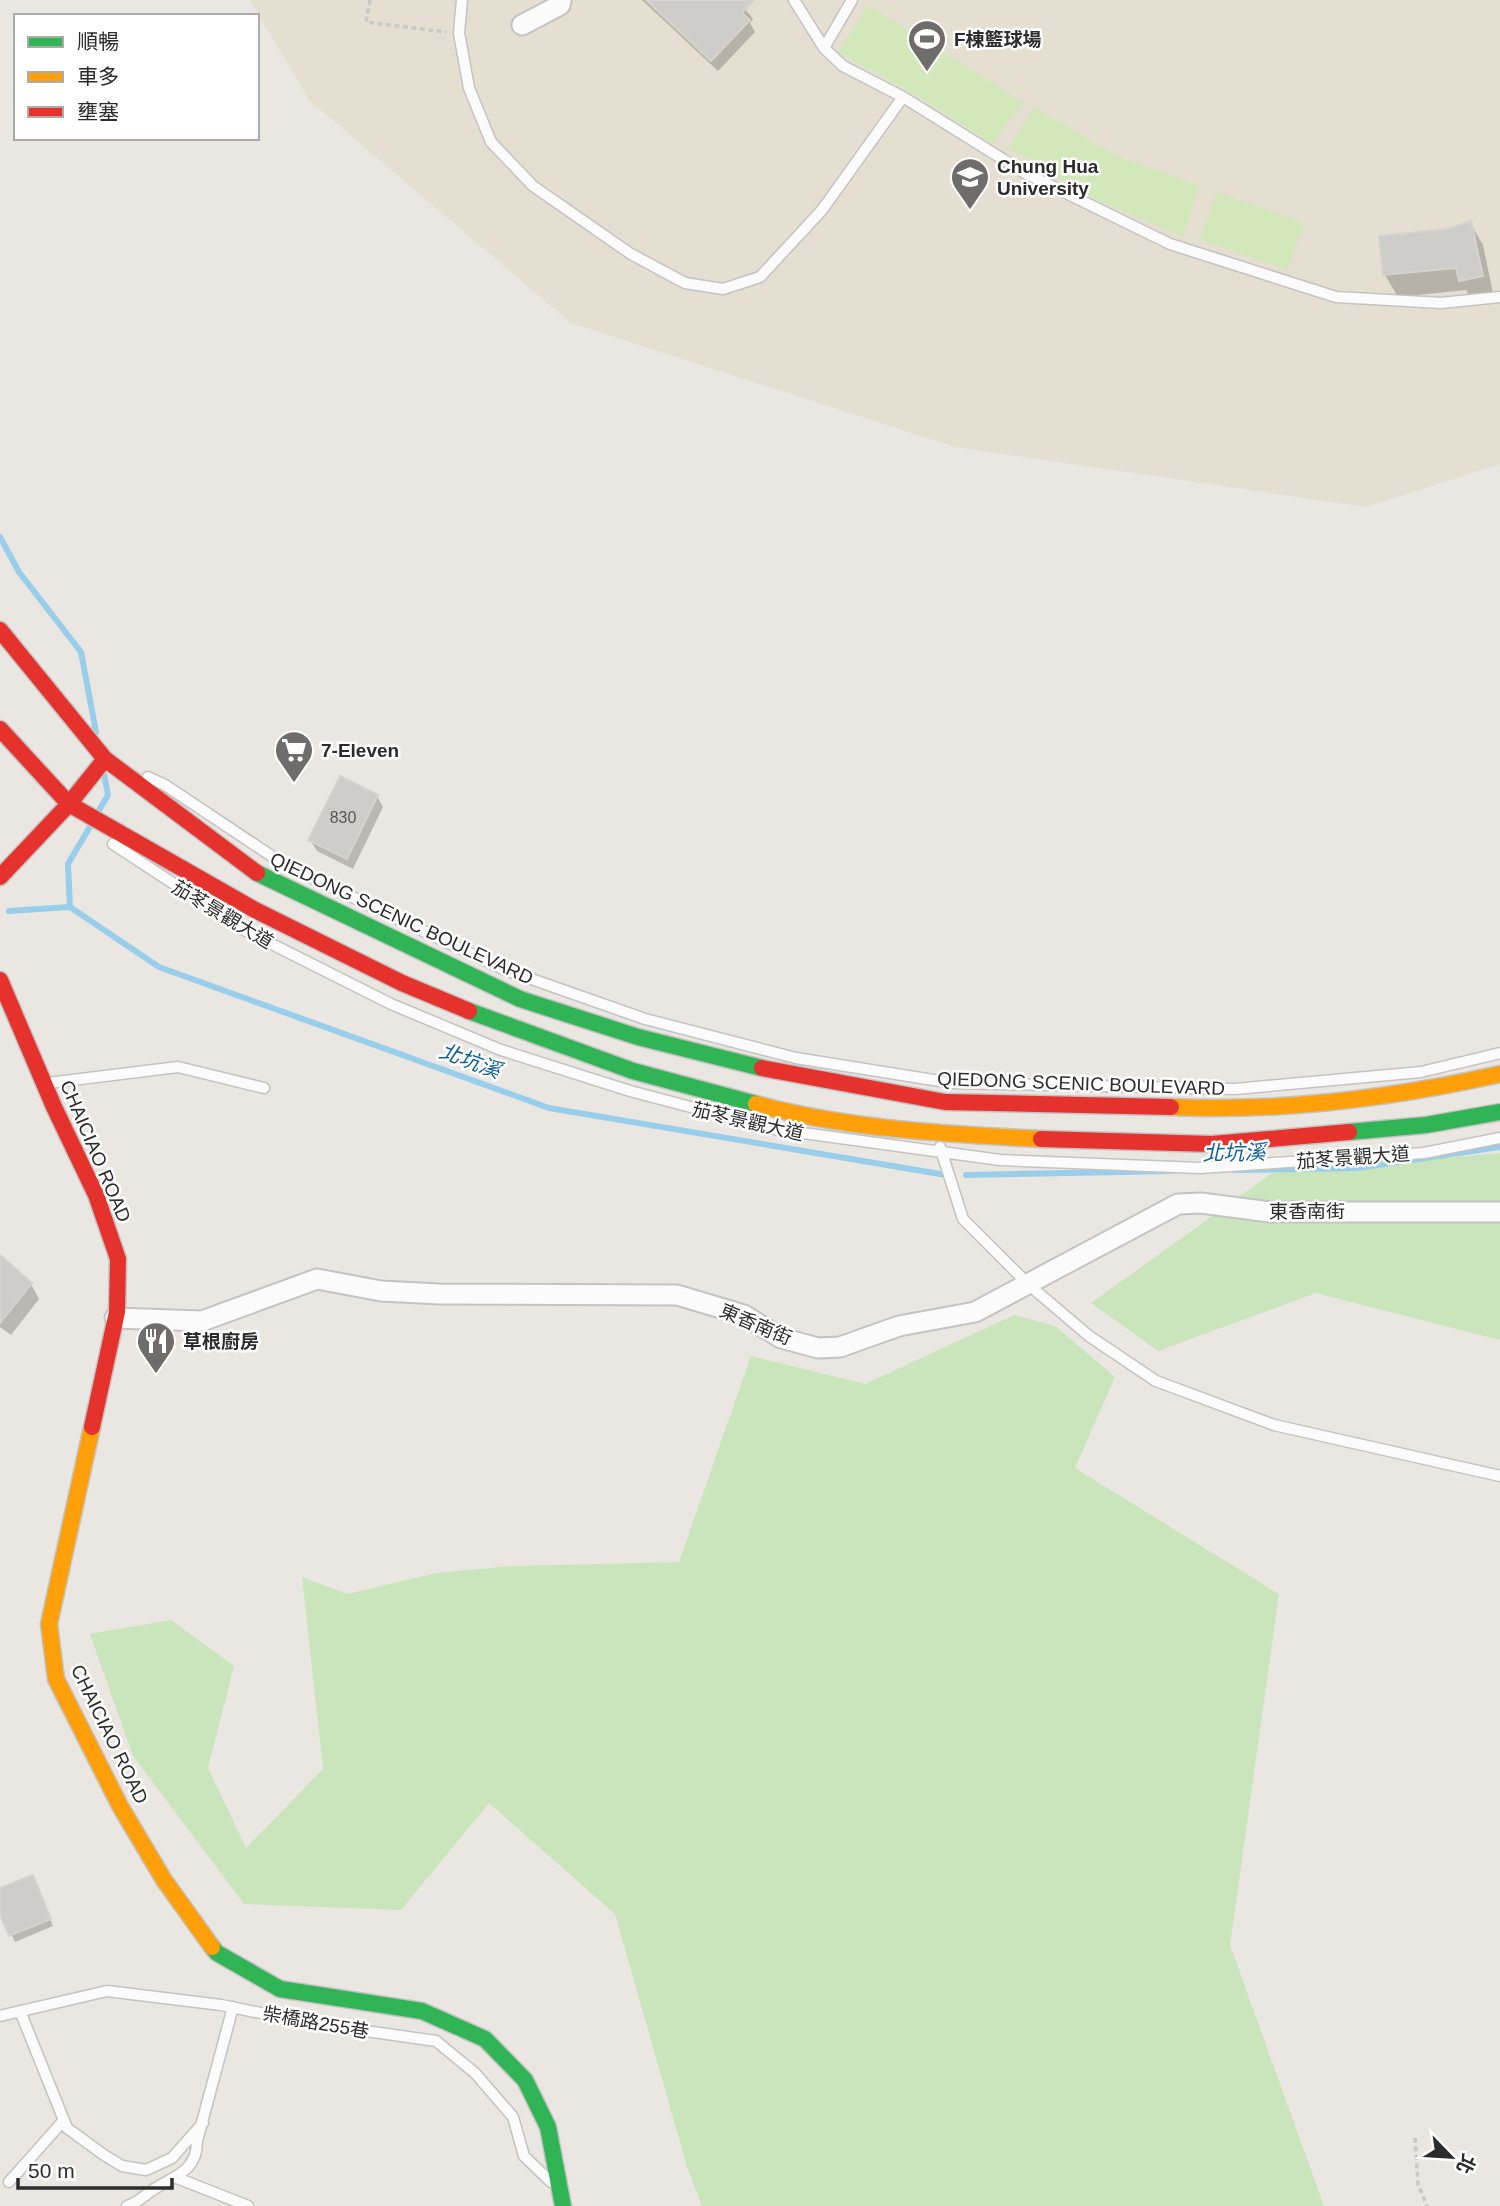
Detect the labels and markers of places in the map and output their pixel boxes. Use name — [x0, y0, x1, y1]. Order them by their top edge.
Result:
sports icon: F棟籃球場 — [906, 18, 948, 73]
place label: F棟籃球場 — [954, 29, 1042, 50]
school or university icon: Chung Hua University — [949, 156, 991, 211]
place label: Chung Hua University — [997, 156, 1099, 199]
supermarket icon: 7-Eleven — [273, 729, 315, 784]
place label: 7-Eleven — [321, 740, 399, 761]
restaurant icon: 草根廚房 — [135, 1320, 177, 1375]
place label: 草根廚房 — [183, 1331, 259, 1352]

